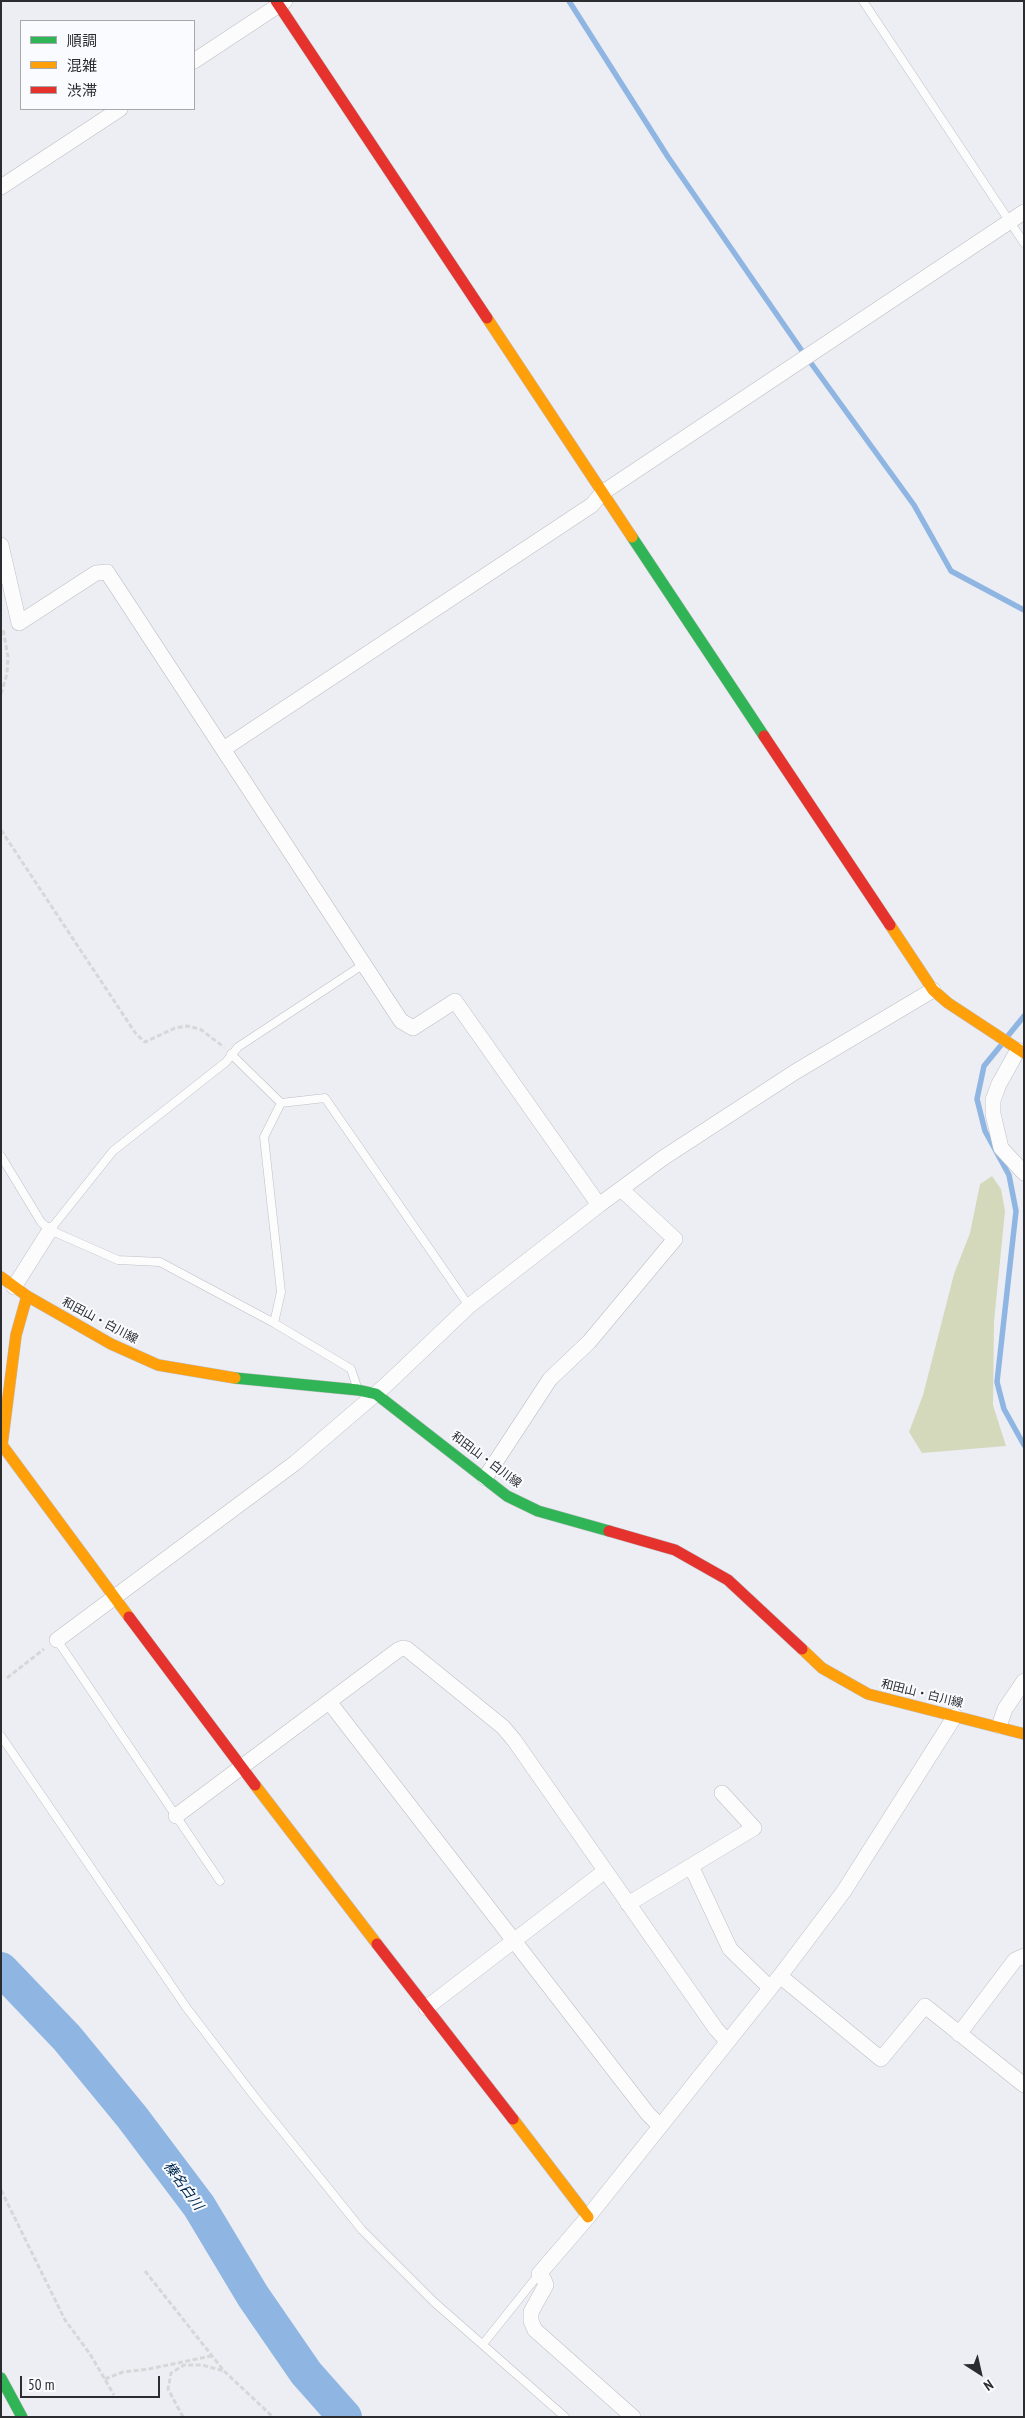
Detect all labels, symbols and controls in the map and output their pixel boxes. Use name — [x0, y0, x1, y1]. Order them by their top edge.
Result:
legend — [20, 20, 195, 110]
text: 順調 — [67, 31, 97, 50]
text: 混雑 — [67, 56, 97, 75]
text: 渋滞 — [67, 81, 97, 100]
street label: 和田山・白川線 — [60, 1295, 140, 1347]
street label: 和田山・白川線 — [448, 1429, 524, 1491]
street label: 和田山・白川線 — [880, 1677, 964, 1711]
water label: 榛名白川 — [160, 2158, 206, 2214]
north arrow — [955, 2348, 1005, 2398]
scale bar — [22, 2366, 162, 2398]
text: 50 m — [28, 2375, 54, 2394]
text: N — [980, 2376, 997, 2395]

